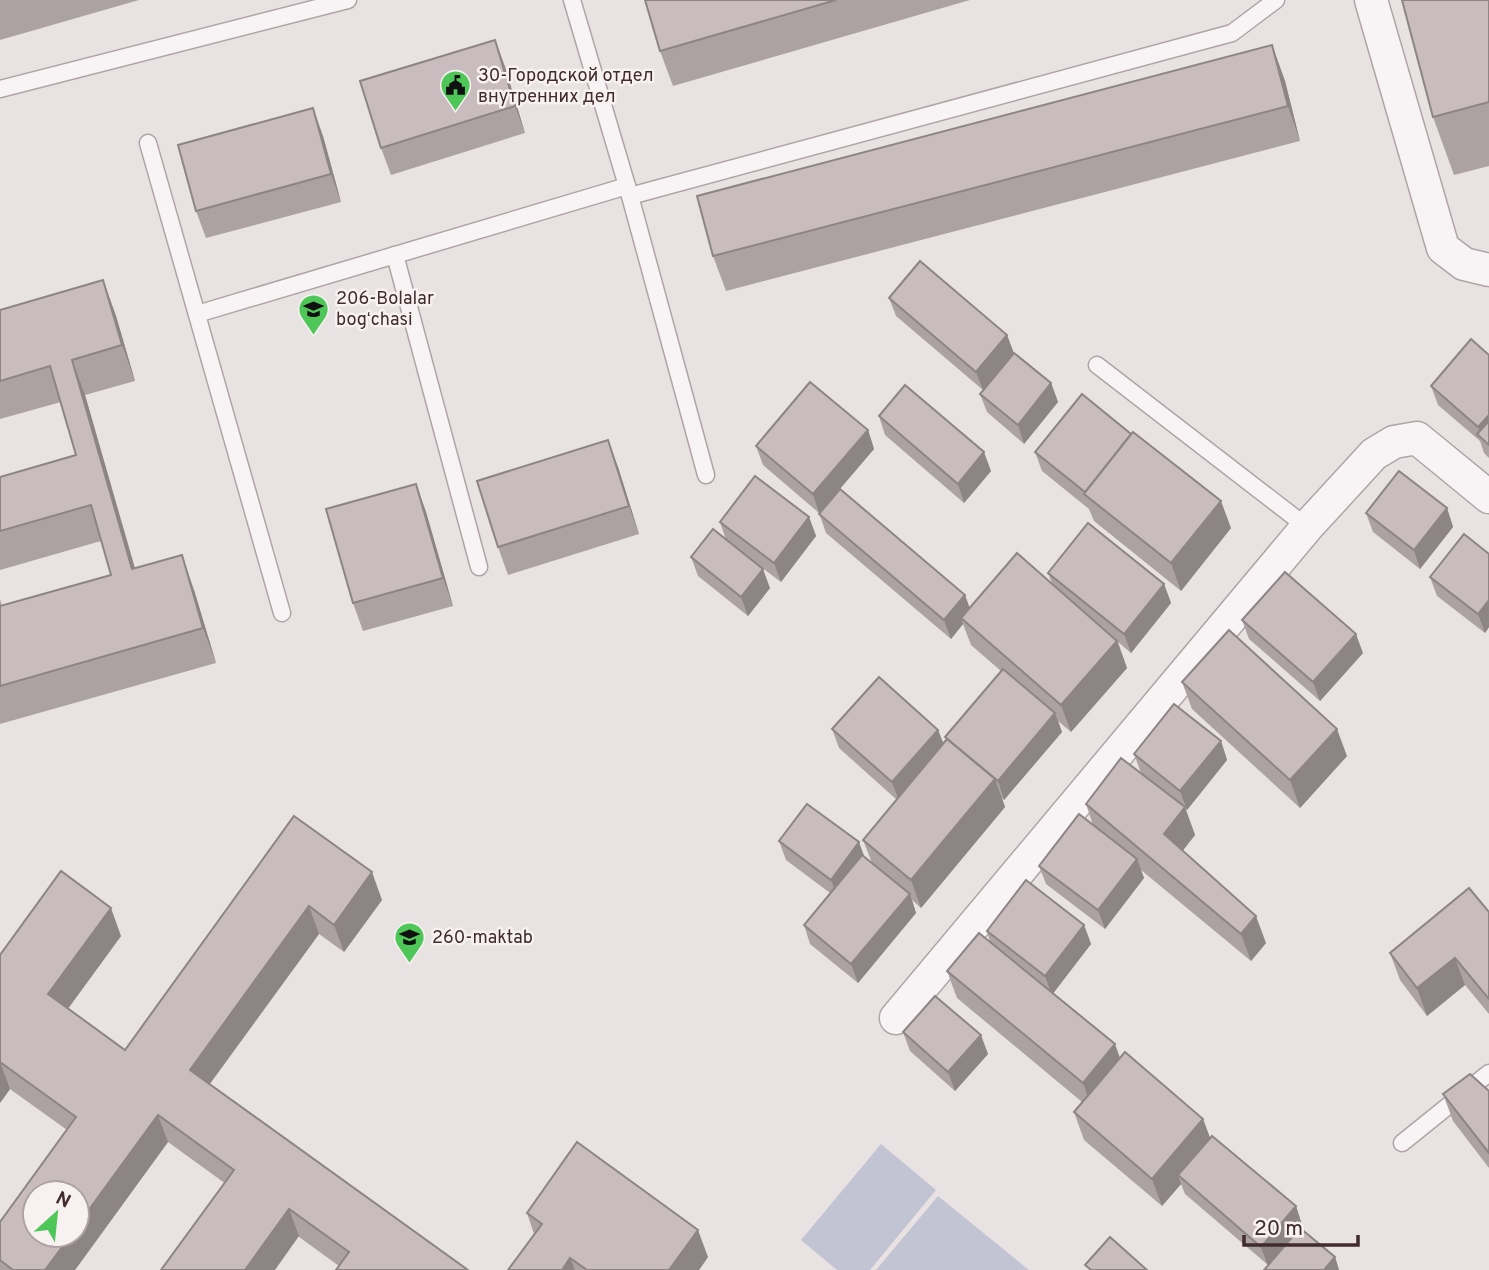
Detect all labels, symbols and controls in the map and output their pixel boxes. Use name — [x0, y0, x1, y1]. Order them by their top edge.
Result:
place label: 30-Городской отдел внутренних дел — [478, 65, 653, 109]
public building icon: 30-Городской отдел внутренних дел — [438, 69, 472, 113]
place label: 206-Bolalar bogʻchasi — [336, 288, 434, 332]
school or university icon: 206-Bolalar bogʻchasi — [296, 292, 330, 336]
school or university icon: 260-maktab — [392, 921, 426, 965]
place label: 260-maktab — [432, 927, 533, 950]
north arrow — [21, 1179, 91, 1249]
text: N — [51, 1187, 74, 1214]
scale bar — [1244, 1204, 1358, 1248]
text: 20 m — [1254, 1216, 1303, 1243]

